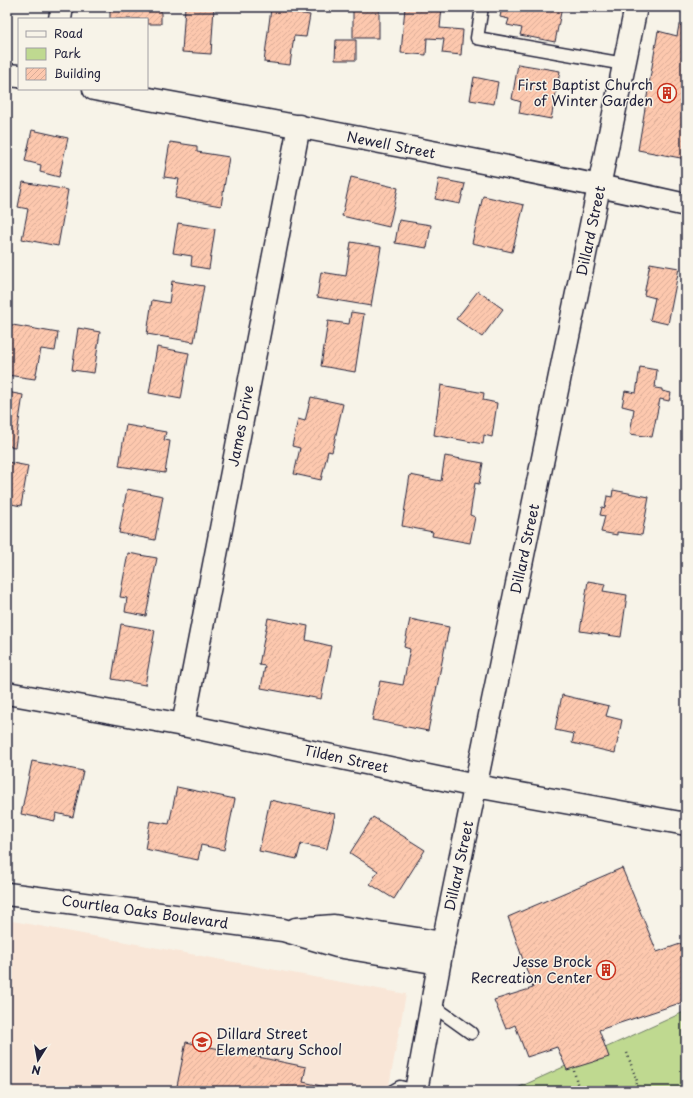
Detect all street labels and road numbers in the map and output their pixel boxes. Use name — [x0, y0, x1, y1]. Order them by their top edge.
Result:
street label: Newell Street — [345, 126, 437, 163]
street label: Dillard Street — [571, 184, 610, 278]
street label: James Drive — [222, 383, 259, 468]
street label: Dillard Street — [505, 502, 544, 596]
street label: Tilden Street — [302, 739, 391, 778]
street label: Dillard Street — [439, 819, 478, 913]
street label: Courtlea Oaks Boulevard — [60, 889, 230, 934]

